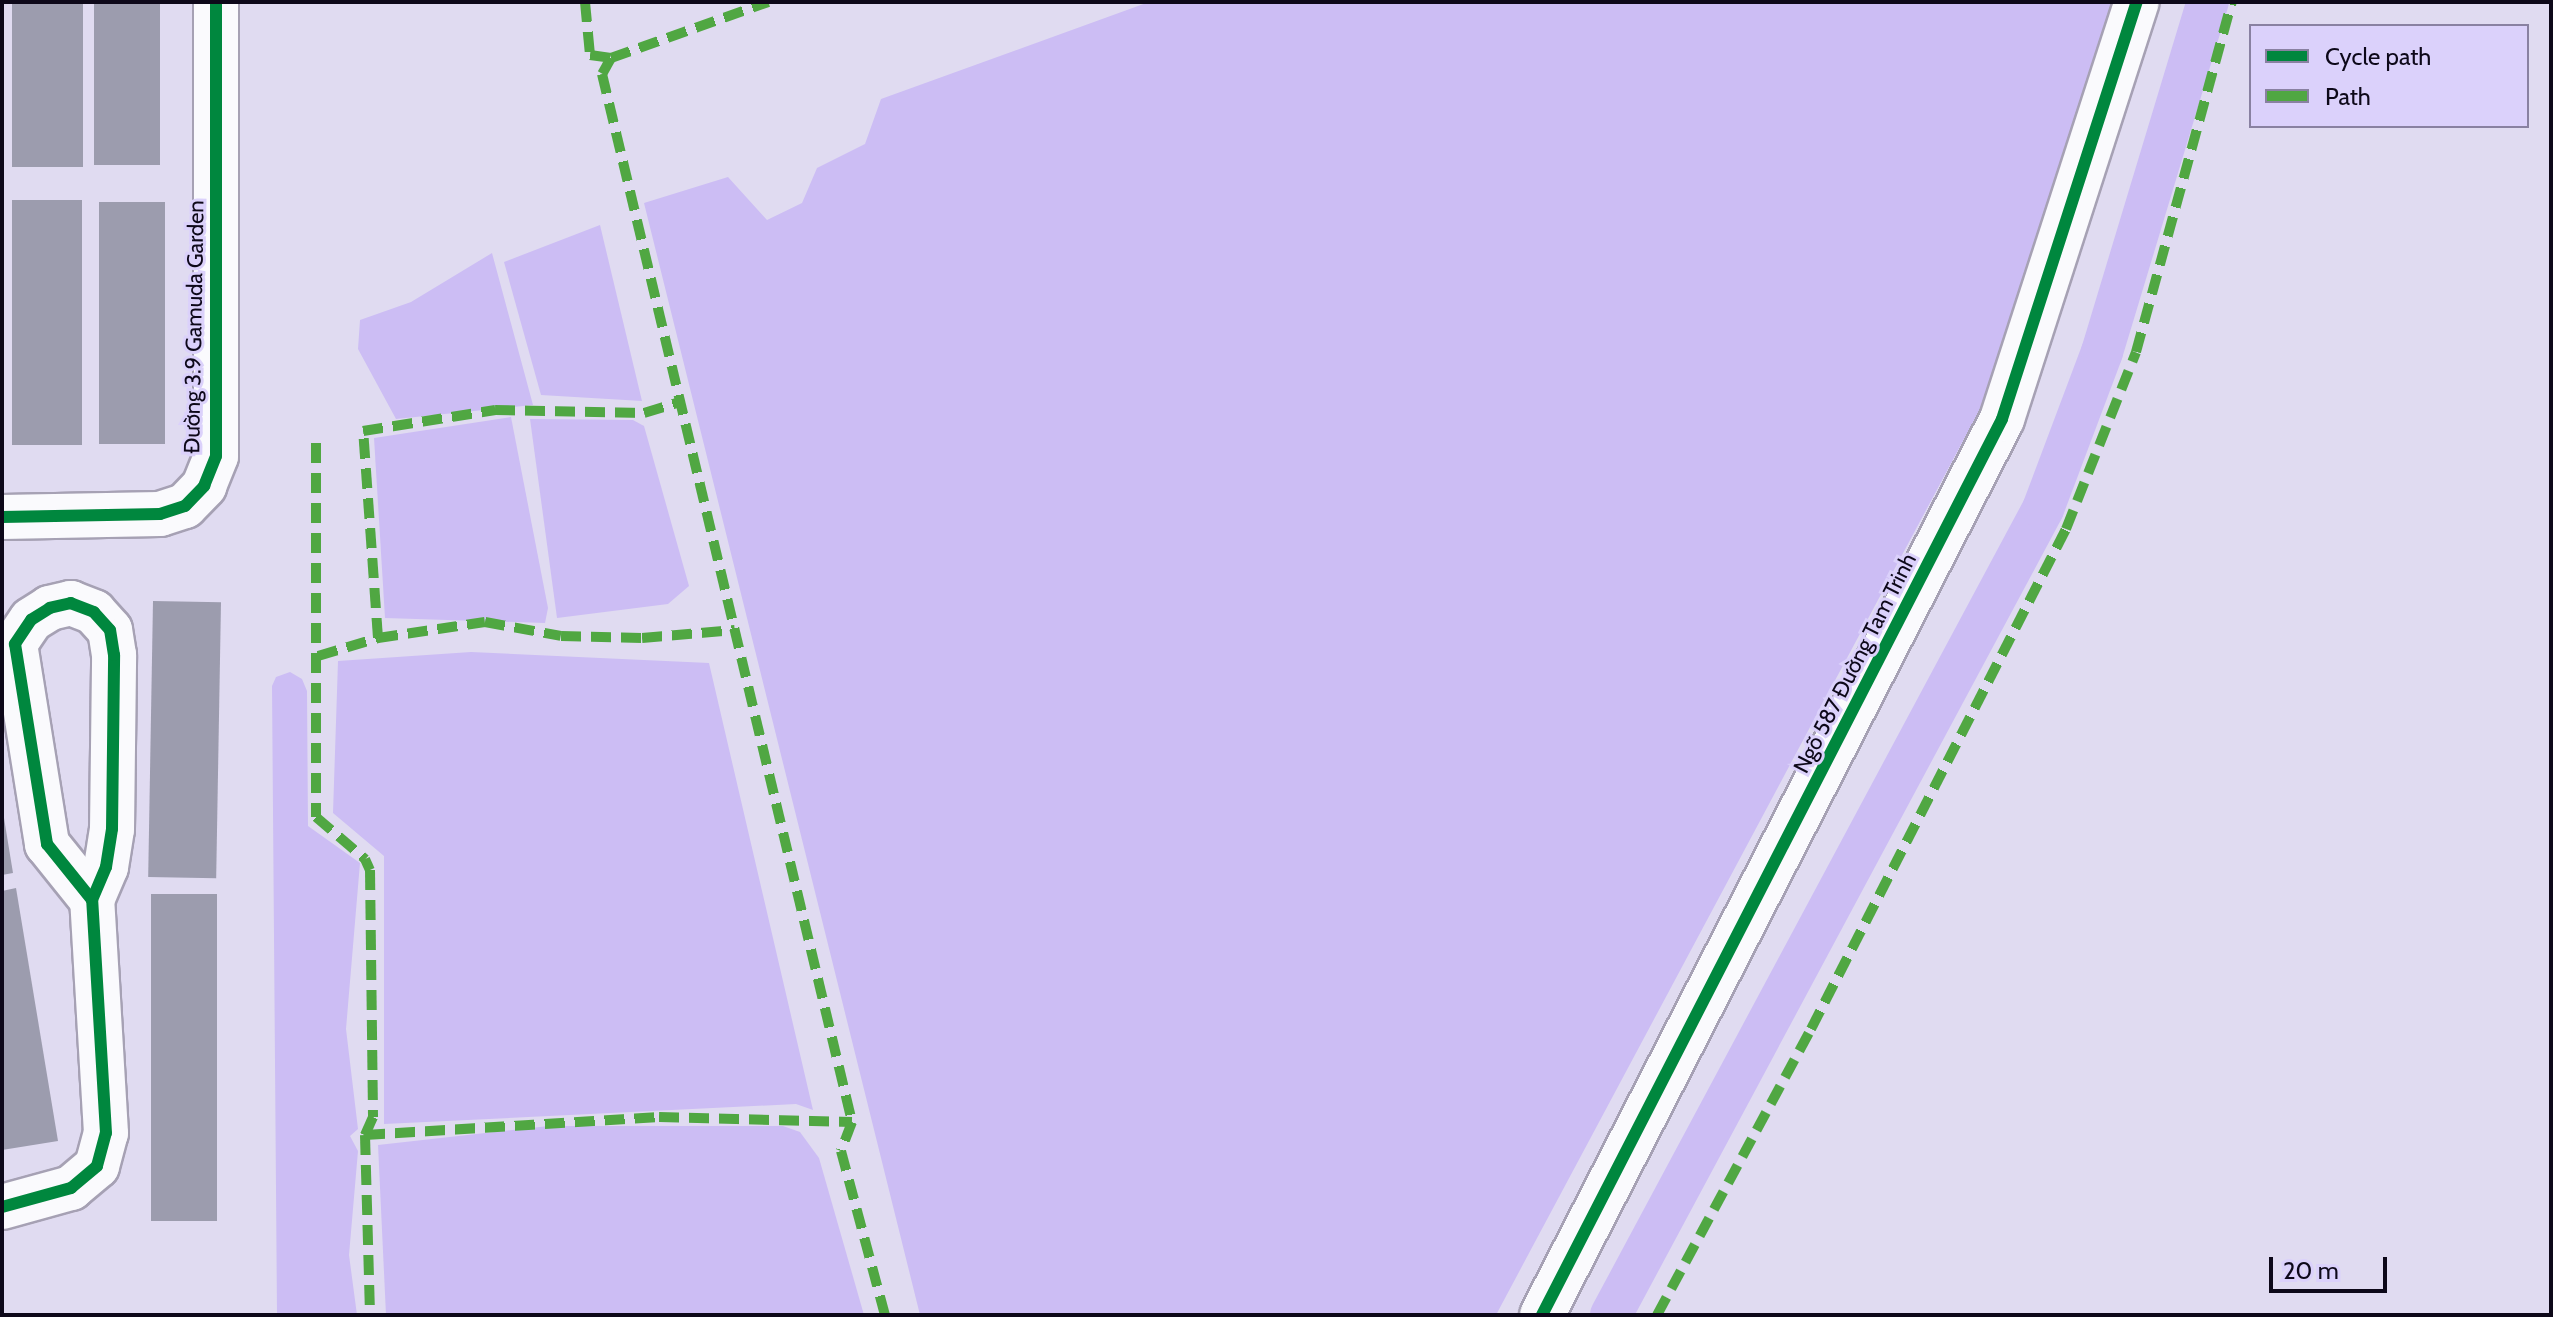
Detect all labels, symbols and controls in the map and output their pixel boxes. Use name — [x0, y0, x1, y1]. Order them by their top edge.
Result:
legend — [2249, 24, 2529, 128]
text: Cycle path — [2325, 42, 2431, 71]
text: Path — [2325, 82, 2371, 111]
street label: Đường 3.9 Gamuda Garden — [179, 200, 209, 454]
street label: Ngõ 587 Đường Tam Trinh — [1788, 549, 1922, 777]
scale bar — [2273, 1241, 2391, 1291]
text: 20 m — [2283, 1256, 2339, 1285]

